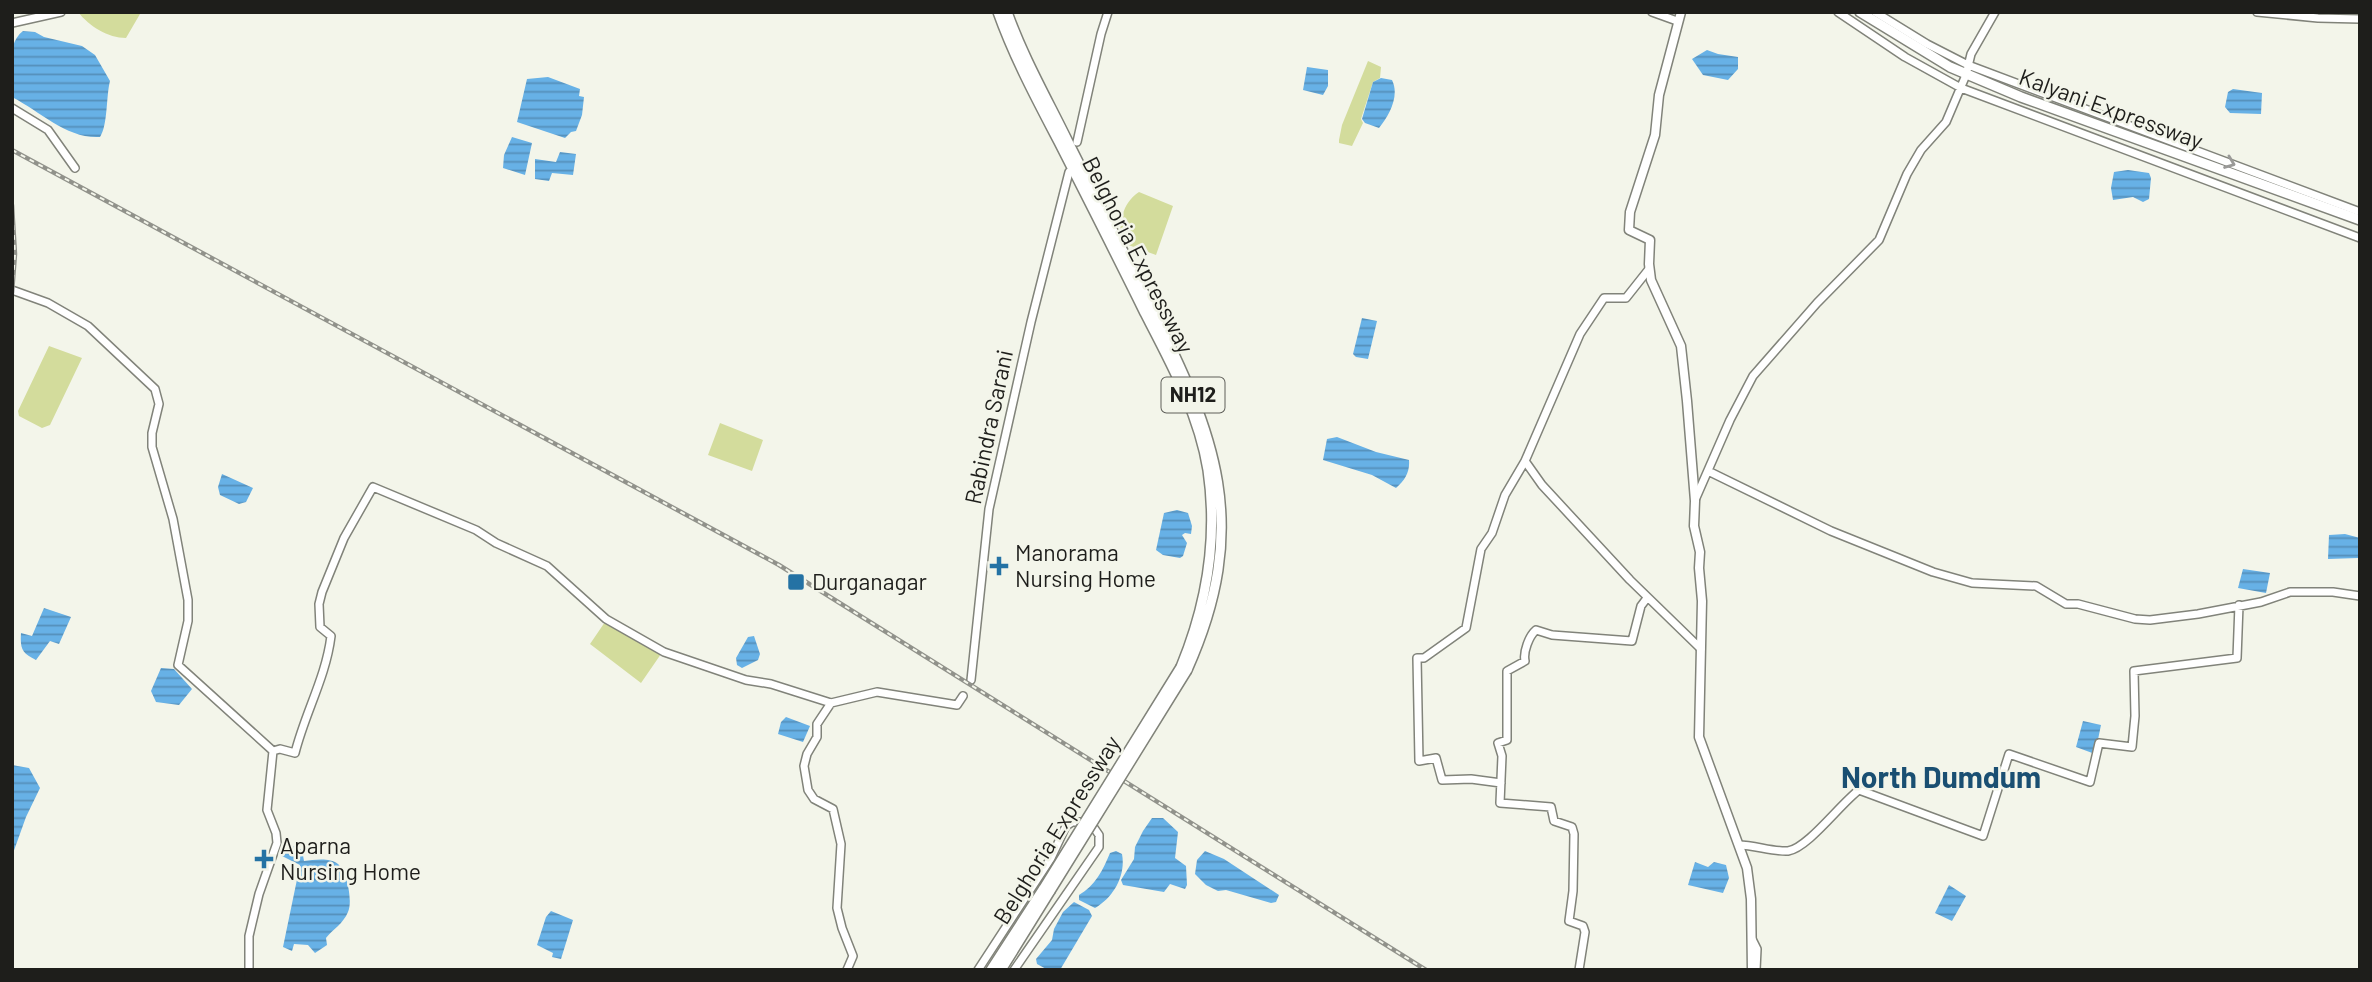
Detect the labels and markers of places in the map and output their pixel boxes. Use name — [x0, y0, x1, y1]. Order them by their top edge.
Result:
place label: Manorama Nursing Home — [1015, 538, 1156, 592]
marker: Manorama Nursing Home — [989, 556, 1009, 576]
place label: Durganagar — [812, 567, 928, 595]
marker: Durganagar — [786, 572, 806, 592]
place label: Aparna Nursing Home — [280, 831, 421, 885]
marker: Aparna Nursing Home — [254, 849, 274, 869]

